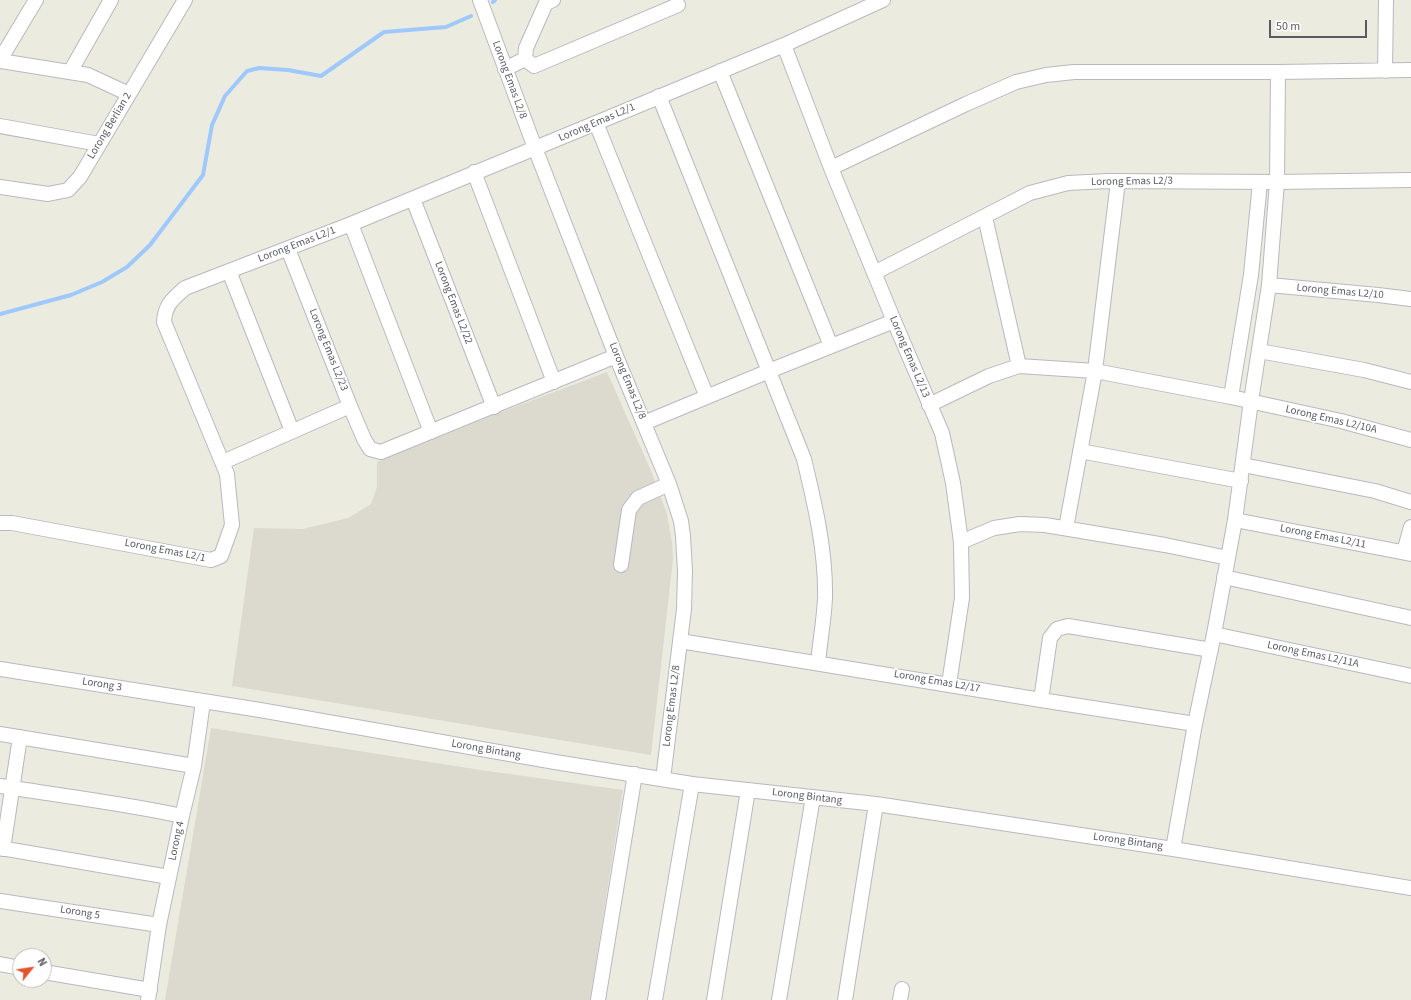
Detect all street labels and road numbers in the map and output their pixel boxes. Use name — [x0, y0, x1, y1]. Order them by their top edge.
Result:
street label: Lorong Emas L2/8 — [489, 39, 529, 121]
street label: Lorong Berlian 2 — [85, 90, 135, 162]
street label: Lorong Emas L2/1 — [557, 101, 637, 145]
street label: Lorong Emas L2/3 — [1091, 175, 1173, 189]
street label: Lorong Emas L2/1 — [256, 224, 338, 266]
street label: Lorong Emas L2/22 — [431, 260, 475, 346]
street label: Lorong Emas L2/10 — [1296, 282, 1384, 302]
street label: Lorong Emas L2/23 — [305, 307, 351, 393]
street label: Lorong Emas L2/13 — [886, 314, 932, 400]
street label: Lorong Emas L2/8 — [606, 341, 648, 421]
street label: Lorong Emas L2/10A — [1284, 403, 1378, 437]
street label: Lorong Emas L2/11 — [1279, 522, 1367, 552]
street label: Lorong Emas L2/1 — [123, 537, 207, 565]
street label: Lorong Emas L2/11A — [1266, 639, 1360, 671]
street label: Lorong Emas L2/8 — [660, 664, 684, 748]
street label: Lorong Emas L2/17 — [893, 668, 981, 696]
street label: Lorong 3 — [81, 675, 123, 695]
street label: Lorong Bintang — [450, 737, 522, 763]
street label: Lorong Bintang — [771, 786, 843, 808]
street label: Lorong 4 — [166, 820, 188, 862]
street label: Lorong Bintang — [1092, 831, 1164, 853]
street label: Lorong 5 — [59, 903, 101, 923]

